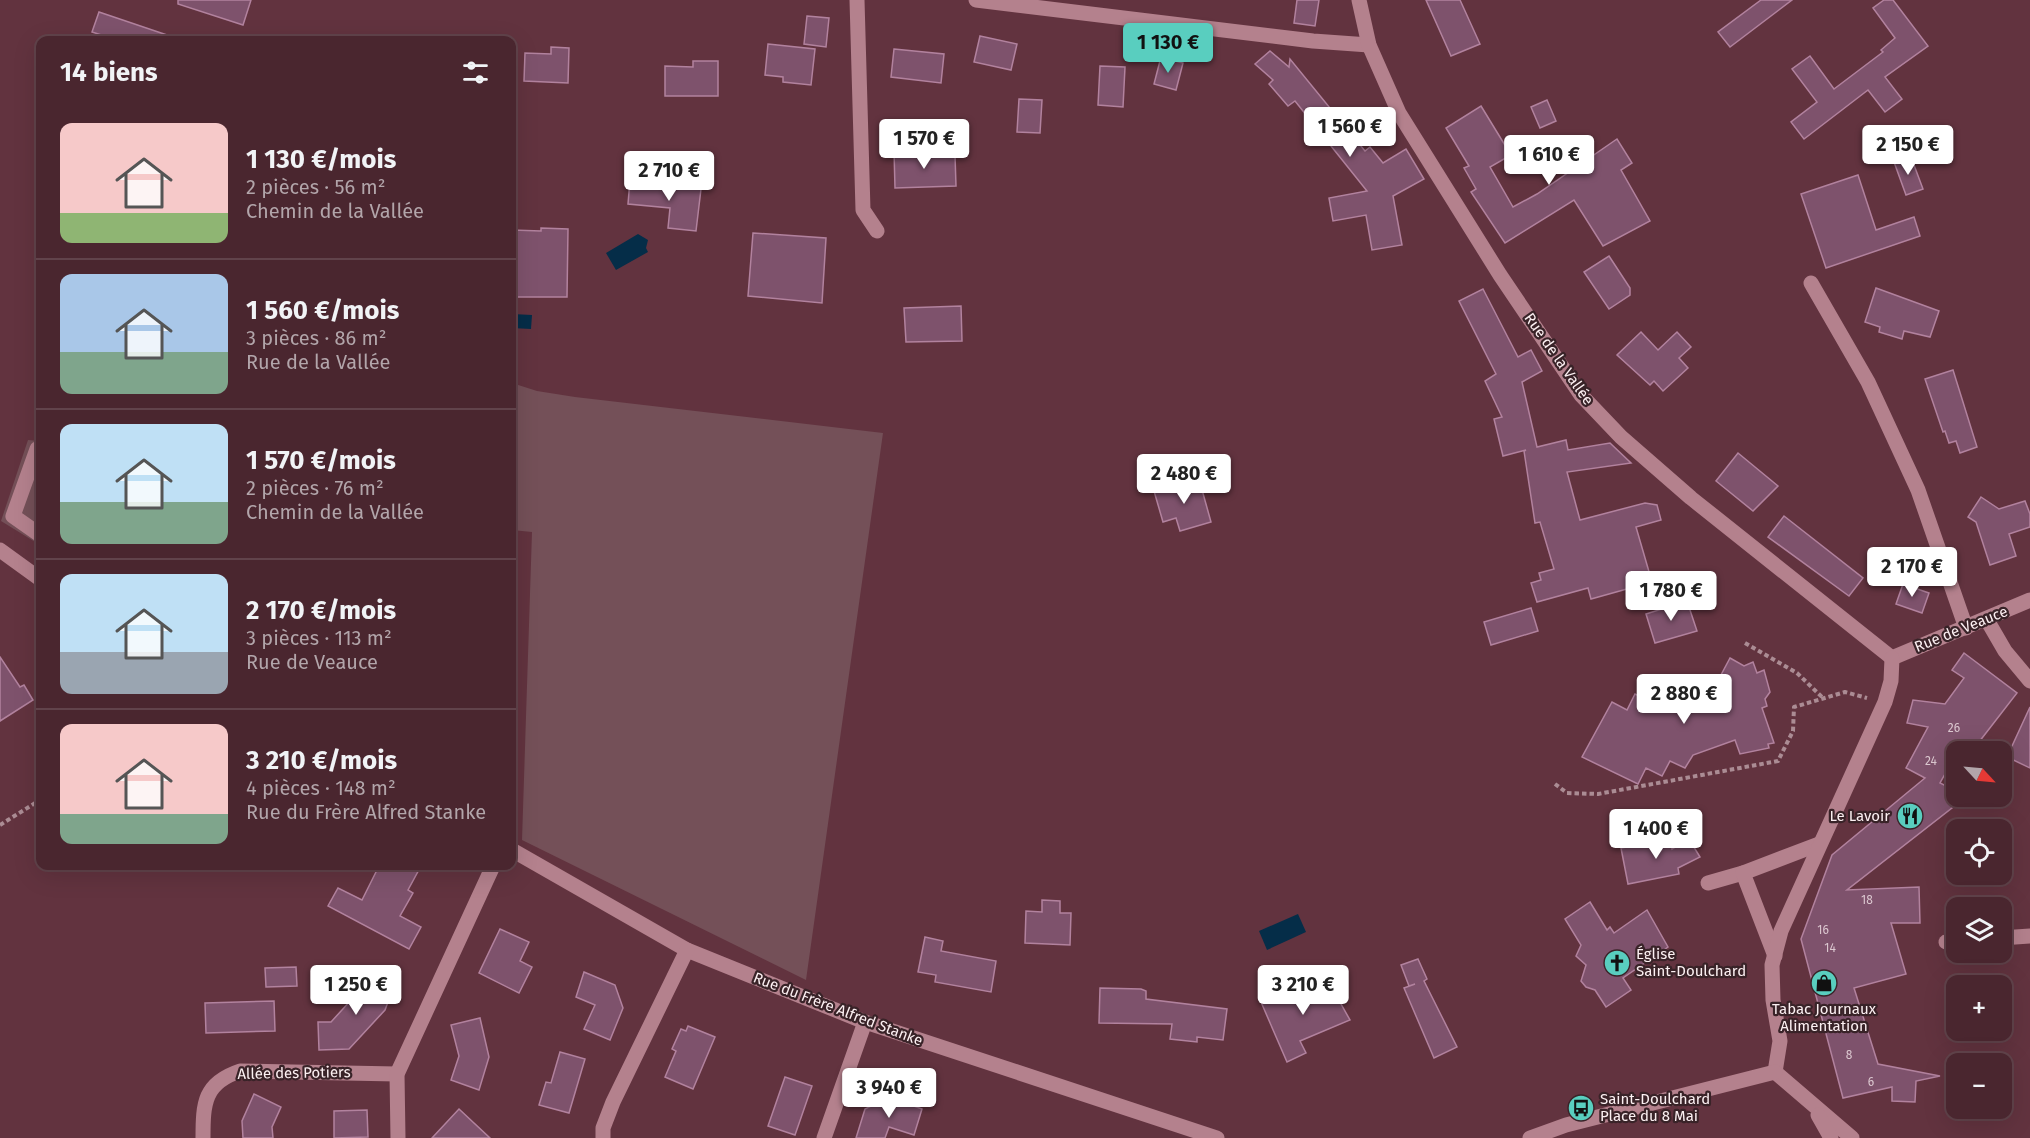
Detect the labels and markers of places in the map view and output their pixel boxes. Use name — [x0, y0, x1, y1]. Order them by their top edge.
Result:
pin: 1 130 € — [1113, 23, 1223, 74]
pin: 1 560 € — [1295, 107, 1405, 158]
pin: 1 570 € — [869, 119, 979, 170]
pin: 2 150 € — [1853, 125, 1963, 176]
pin: 1 610 € — [1494, 135, 1604, 186]
pin: 2 710 € — [614, 151, 724, 202]
pin: 2 480 € — [1129, 454, 1239, 505]
pin: 2 170 € — [1857, 547, 1967, 598]
pin: 1 780 € — [1616, 571, 1726, 622]
pin: 2 880 € — [1629, 674, 1739, 725]
restaurant icon: Le Lavoir — [1895, 801, 1925, 831]
place label: Le Lavoir — [1829, 807, 1890, 825]
pin: 1 400 € — [1601, 809, 1711, 860]
place label: Église Saint-Doulchard — [1636, 945, 1746, 980]
church icon: Église Saint-Doulchard — [1602, 948, 1632, 978]
pin: 1 250 € — [301, 965, 411, 1016]
pin: 3 210 € — [1248, 965, 1358, 1016]
shop icon: Tabac Journaux Alimentation — [1809, 968, 1839, 998]
place label: Tabac Journaux Alimentation — [1772, 1000, 1877, 1035]
pin: 3 940 € — [834, 1068, 944, 1119]
place label: Saint-Doulchard Place du 8 Mai — [1600, 1090, 1710, 1125]
bus stop icon: Saint-Doulchard Place du 8 Mai — [1566, 1093, 1596, 1123]

